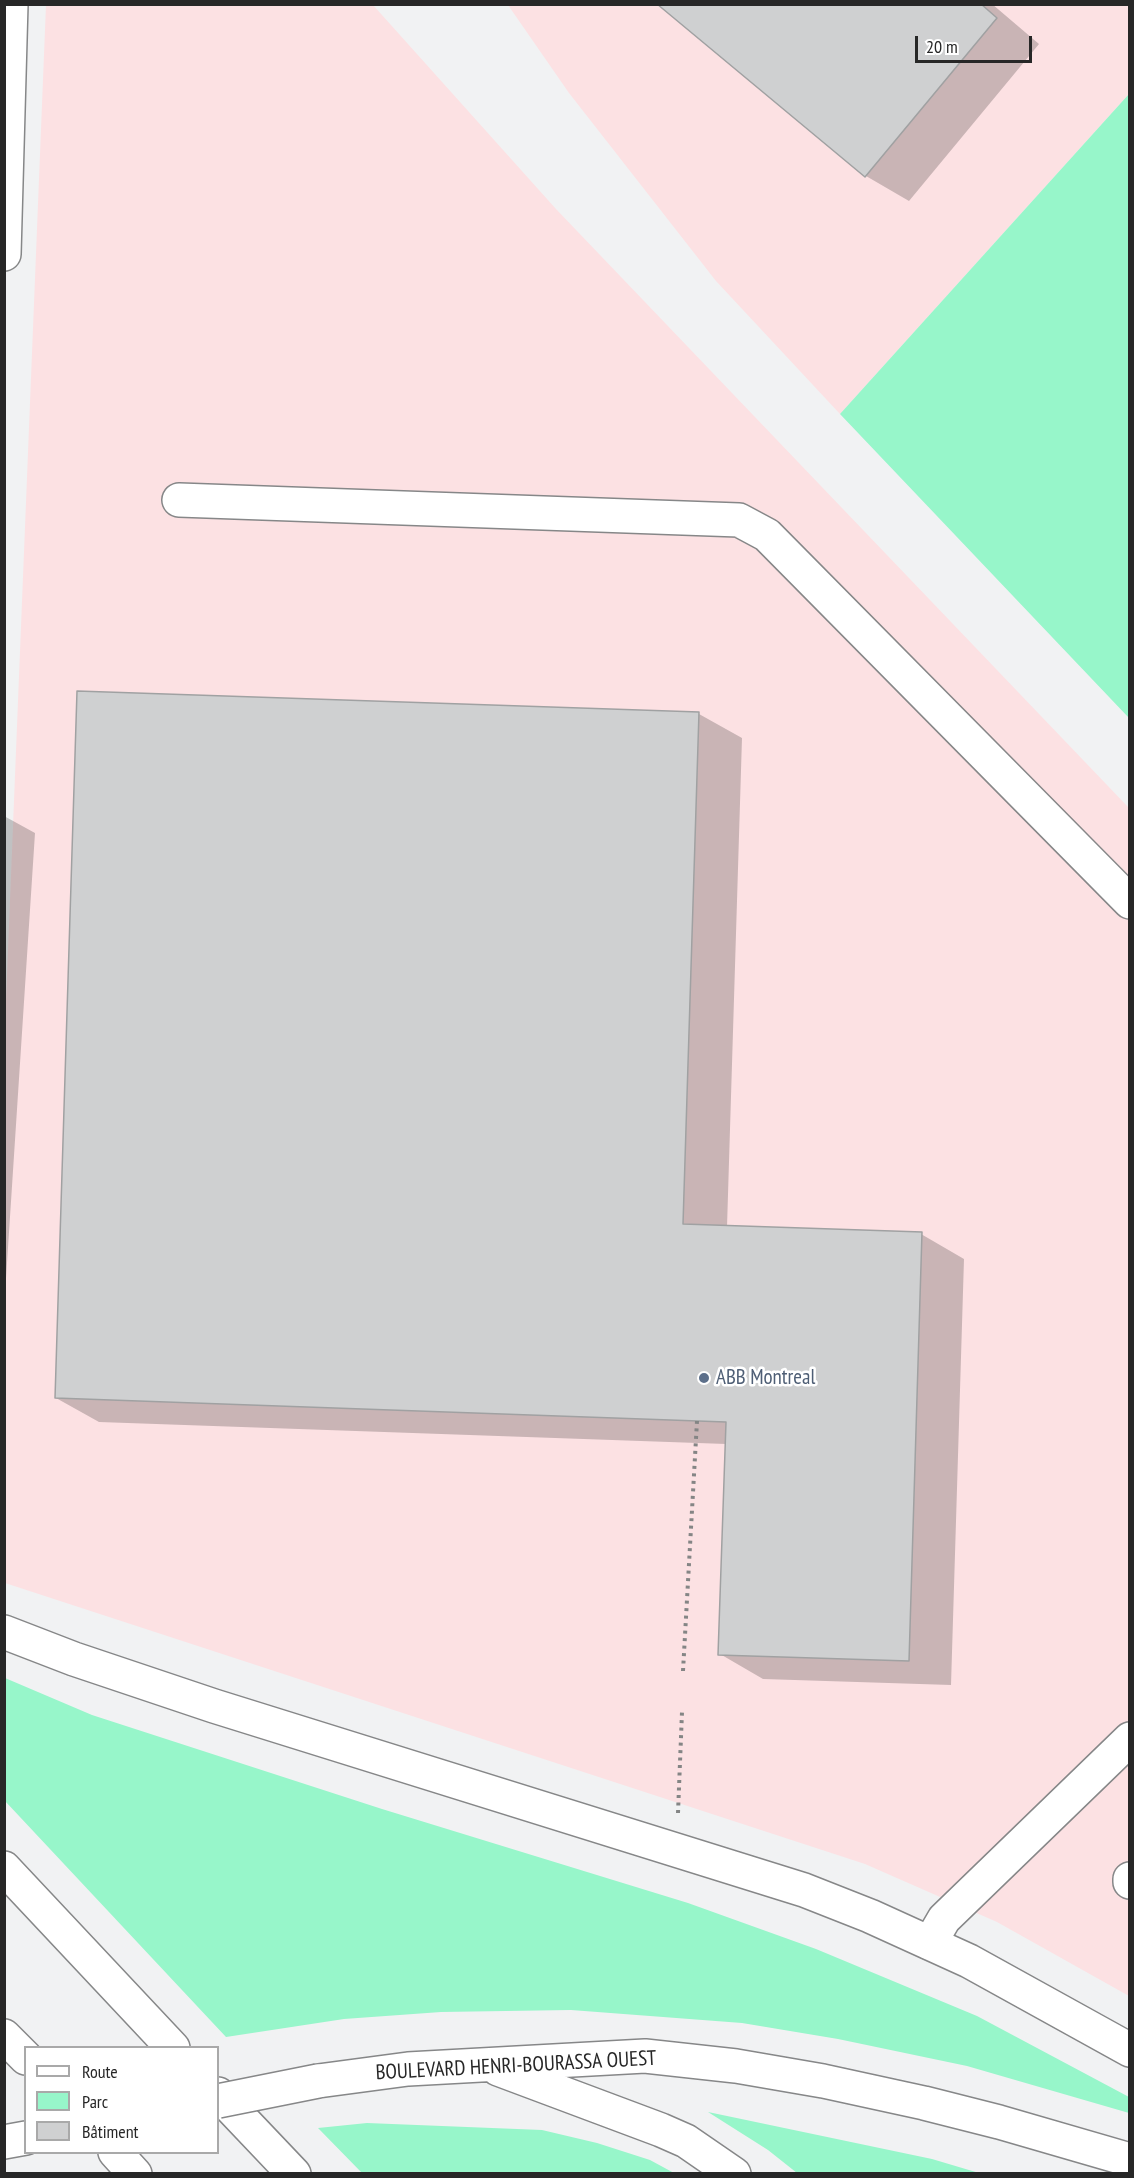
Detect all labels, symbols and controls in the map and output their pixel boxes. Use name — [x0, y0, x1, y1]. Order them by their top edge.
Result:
scale bar — [918, 24, 1035, 62]
text: 20 m — [926, 35, 958, 58]
place label: ABB Montreal — [716, 1365, 815, 1391]
marker: ABB Montreal — [697, 1371, 711, 1385]
legend — [24, 2046, 219, 2154]
street label: BOULEVARD HENRI-BOURASSA OUEST — [375, 2046, 657, 2086]
text: Route — [82, 2060, 118, 2083]
text: Parc — [82, 2090, 108, 2113]
text: Bâtiment — [82, 2120, 139, 2143]

